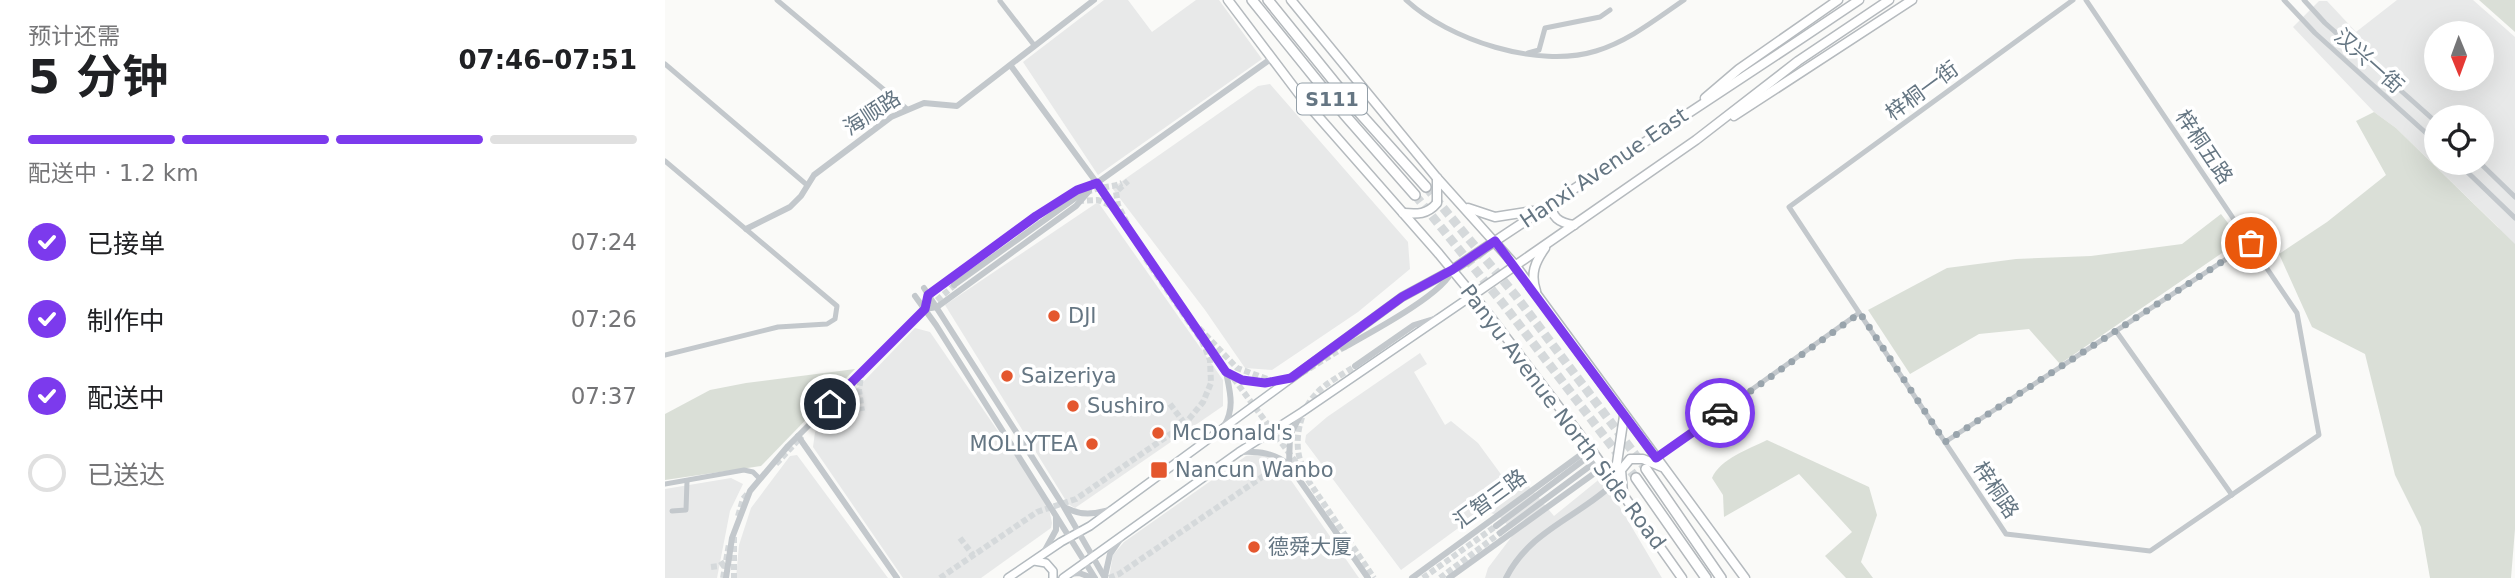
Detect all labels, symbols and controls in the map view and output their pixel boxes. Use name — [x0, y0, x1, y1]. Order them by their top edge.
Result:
north arrow — [2424, 21, 2494, 91]
map controls — [2424, 21, 2494, 175]
text: 预计还需 — [28, 23, 120, 49]
street label: 汉兴一街 — [2330, 24, 2408, 98]
text: 07:46–07:51 — [458, 45, 637, 75]
text: 5 分钟 — [28, 50, 168, 104]
street label: 梓桐一街 — [1881, 57, 1963, 125]
road number: S111 — [1297, 83, 1367, 114]
street label: 海顺路 — [839, 86, 905, 140]
street label: Hanxi Avenue East — [1516, 103, 1692, 233]
street label: 梓桐五路 — [2171, 105, 2237, 189]
button: locate — [2424, 105, 2494, 175]
text: 配送中 · 1.2 km — [28, 160, 199, 186]
pin — [2221, 213, 2281, 273]
icon: check — [28, 223, 66, 261]
icon: bag — [2232, 224, 2270, 262]
text: 已接单 — [87, 229, 165, 259]
text: 07:24 — [571, 229, 637, 255]
street label: Panyu Avenue North Side Road — [1456, 280, 1670, 554]
icon: check — [28, 300, 66, 338]
place label: DJI — [1068, 304, 1097, 328]
text: 制作中 — [87, 306, 165, 336]
text: 07:26 — [571, 306, 637, 332]
marker: DJI — [1046, 308, 1062, 324]
place label: Saizeriya — [1021, 364, 1117, 388]
marker: Saizeriya — [999, 368, 1015, 384]
pin — [800, 374, 860, 434]
icon: check — [28, 377, 66, 415]
courier — [1685, 378, 1755, 448]
text: 配送中 — [87, 383, 165, 413]
text: 07:37 — [571, 383, 637, 409]
icon: home — [811, 385, 849, 423]
place label: Sushiro — [1087, 394, 1165, 418]
icon: car — [1701, 394, 1739, 432]
marker: Sushiro — [1065, 398, 1081, 414]
place label: McDonald's — [1172, 421, 1293, 445]
marker: McDonald's — [1150, 425, 1166, 441]
place label: MOLLYTEA — [969, 432, 1079, 456]
marker: MOLLYTEA — [1084, 436, 1100, 452]
street label: 梓桐路 — [1968, 457, 2024, 523]
place label: Nancun Wanbo — [1175, 458, 1334, 482]
text: 已送达 — [87, 460, 165, 490]
marker: Nancun Wanbo — [1149, 460, 1169, 480]
street label: 汇智三路 — [1449, 465, 1531, 533]
place label: 德舜大厦 — [1268, 535, 1352, 559]
marker: 德舜大厦 — [1246, 539, 1262, 555]

